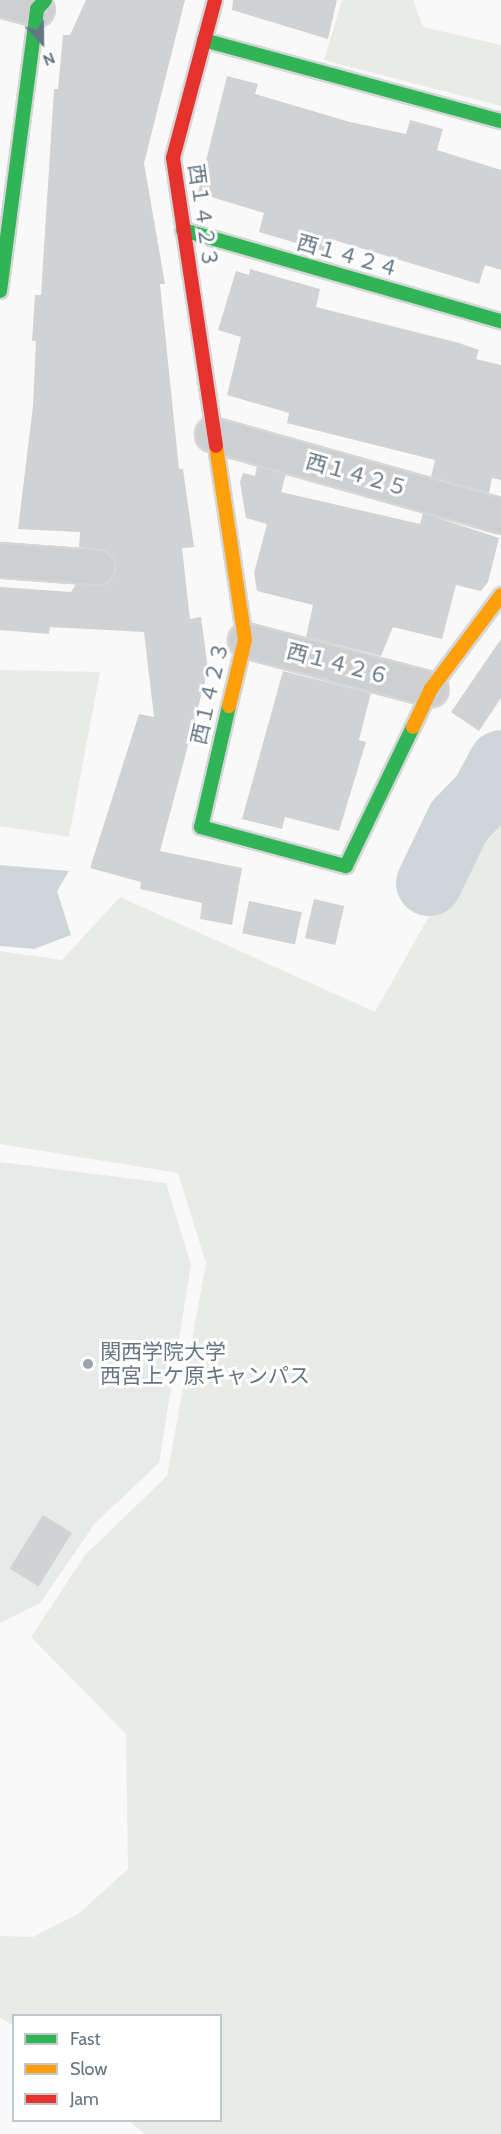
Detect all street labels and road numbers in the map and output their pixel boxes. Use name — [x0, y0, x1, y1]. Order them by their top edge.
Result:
street label: 西１４２３ — [183, 162, 223, 270]
street label: 西１４２４ — [294, 229, 402, 283]
street label: 西１４２５ — [303, 448, 411, 502]
street label: 西１４２６ — [284, 638, 392, 690]
street label: 西１４２３ — [186, 639, 234, 747]

